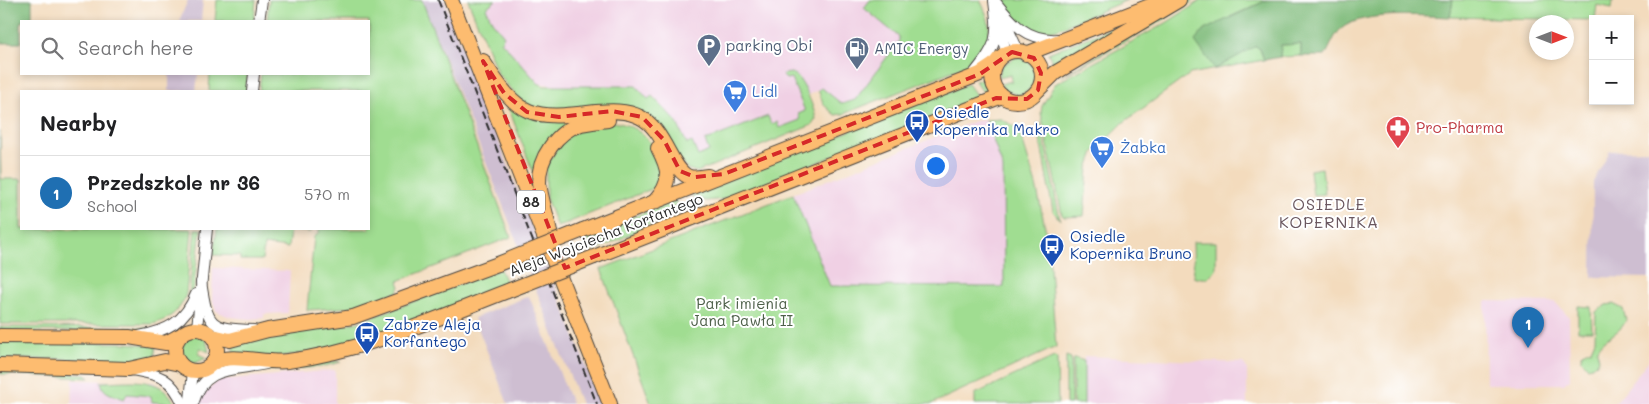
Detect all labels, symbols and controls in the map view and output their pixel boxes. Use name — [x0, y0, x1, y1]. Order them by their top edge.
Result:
north arrow — [1529, 15, 1574, 60]
map controls — [1589, 15, 1634, 105]
button: + — [1589, 15, 1634, 60]
search box — [20, 20, 370, 75]
parking icon: parking Obi — [696, 33, 722, 67]
icon: search — [38, 34, 66, 62]
text: Search here — [78, 35, 194, 60]
place label: parking Obi — [726, 35, 813, 55]
fuel station icon: AMIC Energy — [844, 36, 870, 70]
place label: AMIC Energy — [874, 38, 969, 58]
button: − — [1589, 60, 1634, 105]
supermarket icon: Lidl — [722, 79, 748, 113]
place label: Lidl — [752, 81, 778, 101]
place label: Osiedle Kopernika Makro — [934, 102, 1059, 139]
text: Nearby — [40, 109, 117, 136]
bus stop icon: Osiedle Kopernika Makro — [904, 109, 930, 143]
pharmacy icon: Pro-Pharma — [1385, 115, 1411, 149]
place label: Pro-Pharma — [1416, 117, 1504, 137]
supermarket icon: Żabka — [1089, 135, 1115, 169]
place label: Żabka — [1120, 137, 1166, 157]
your location — [923, 153, 949, 179]
text: Przedszkole nr 36 — [87, 170, 260, 195]
text: 1 — [52, 183, 60, 204]
text: 570 m — [304, 183, 350, 204]
street label: Aleja Wojciecha Korfantego — [506, 188, 706, 280]
road number: 88 — [517, 190, 545, 213]
district label: OSIEDLE KOPERNIKA — [1279, 193, 1379, 232]
text: School — [87, 195, 137, 216]
place label: Osiedle Kopernika Bruno — [1070, 226, 1191, 263]
bus stop icon: Osiedle Kopernika Bruno — [1039, 233, 1065, 267]
park label: Park imienia Jana Pawła II — [691, 293, 793, 330]
pin: 1 — [1512, 307, 1544, 348]
place label: Zabrze Aleja Korfantego — [384, 314, 481, 351]
bus stop icon: Zabrze Aleja Korfantego — [354, 321, 380, 355]

